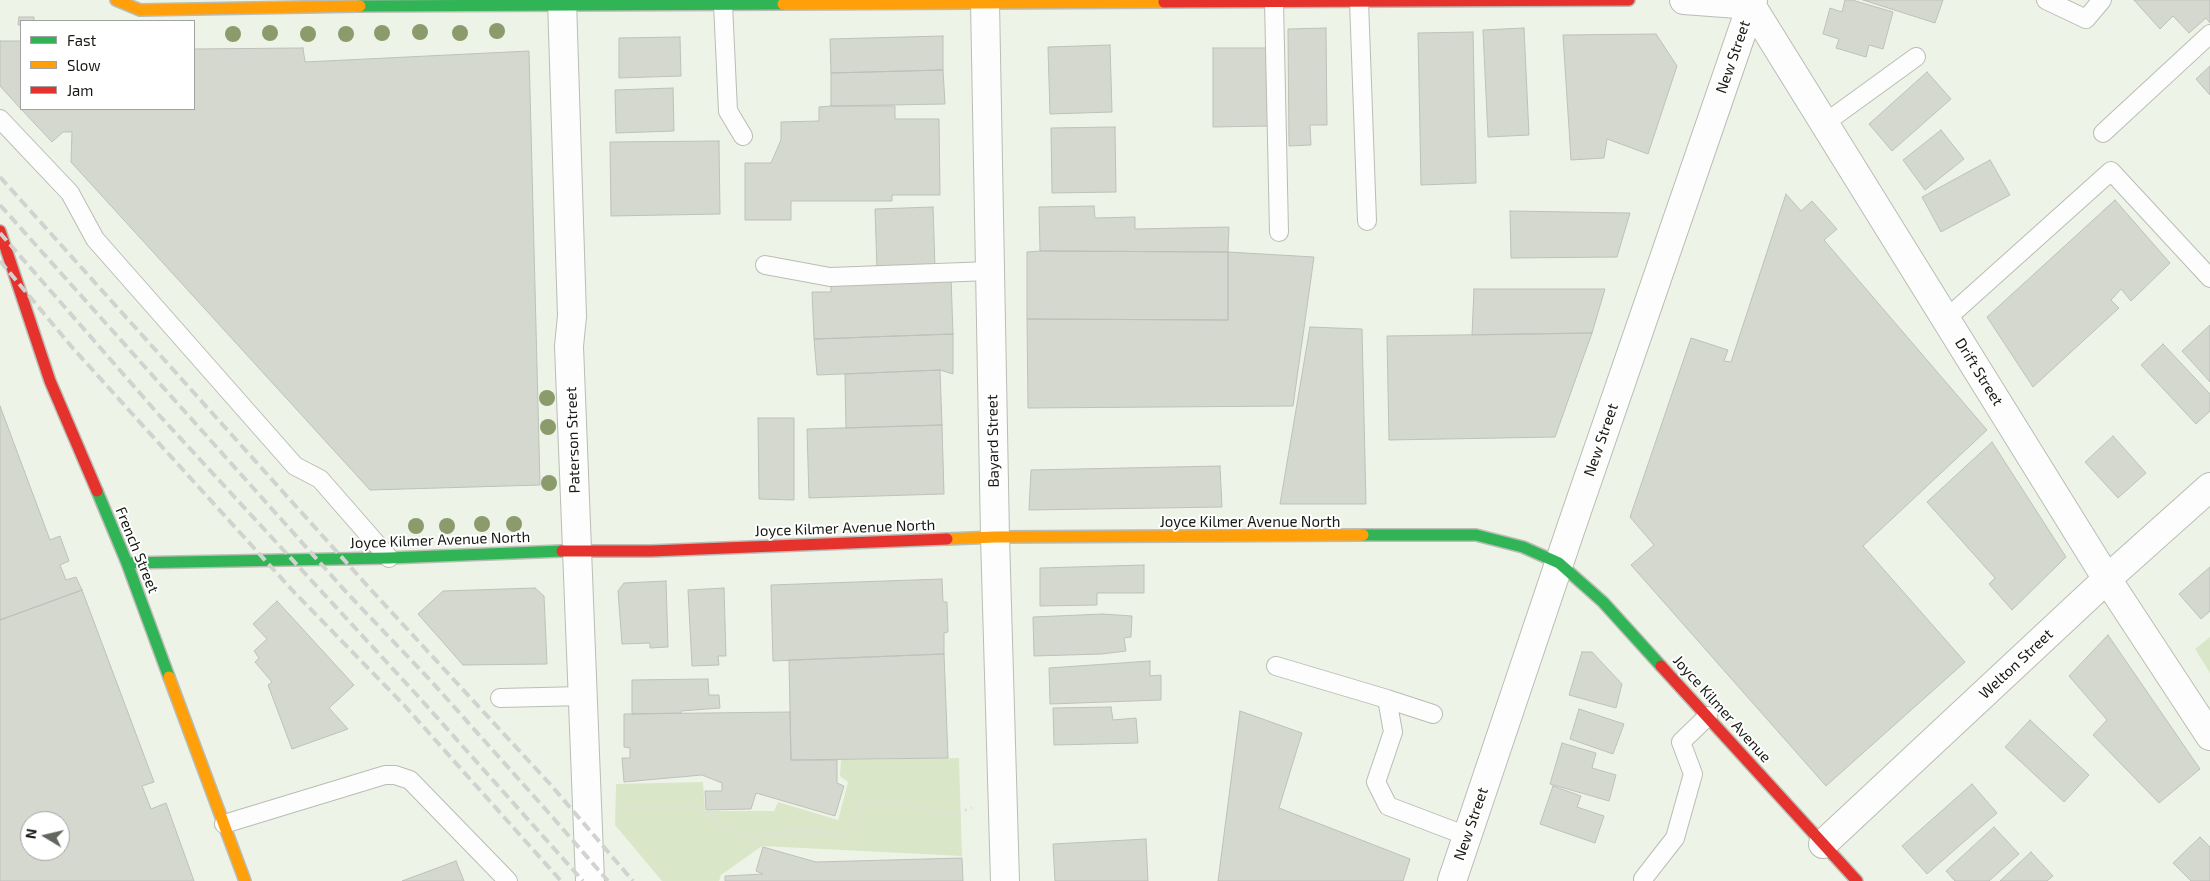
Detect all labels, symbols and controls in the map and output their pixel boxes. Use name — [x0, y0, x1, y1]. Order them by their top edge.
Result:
street label: New Street — [1712, 18, 1754, 96]
legend — [20, 20, 195, 110]
text: Fast — [67, 31, 96, 49]
text: Slow — [67, 56, 101, 74]
text: Jam — [67, 81, 93, 99]
street label: Drift Street — [1951, 335, 2007, 409]
street label: Paterson Street — [562, 386, 584, 494]
street label: Bayard Street — [983, 394, 1003, 488]
street label: New Street — [1580, 401, 1622, 479]
street label: French Street — [112, 504, 162, 596]
street label: Joyce Kilmer Avenue North — [1160, 513, 1340, 531]
street label: Joyce Kilmer Avenue North — [754, 516, 936, 540]
street label: Joyce Kilmer Avenue North — [349, 528, 531, 552]
street label: Welton Street — [1975, 625, 2057, 703]
street label: Joyce Kilmer Avenue — [1669, 652, 1775, 766]
street label: New Street — [1450, 785, 1492, 863]
north arrow — [20, 811, 70, 861]
text: N — [21, 827, 40, 840]

